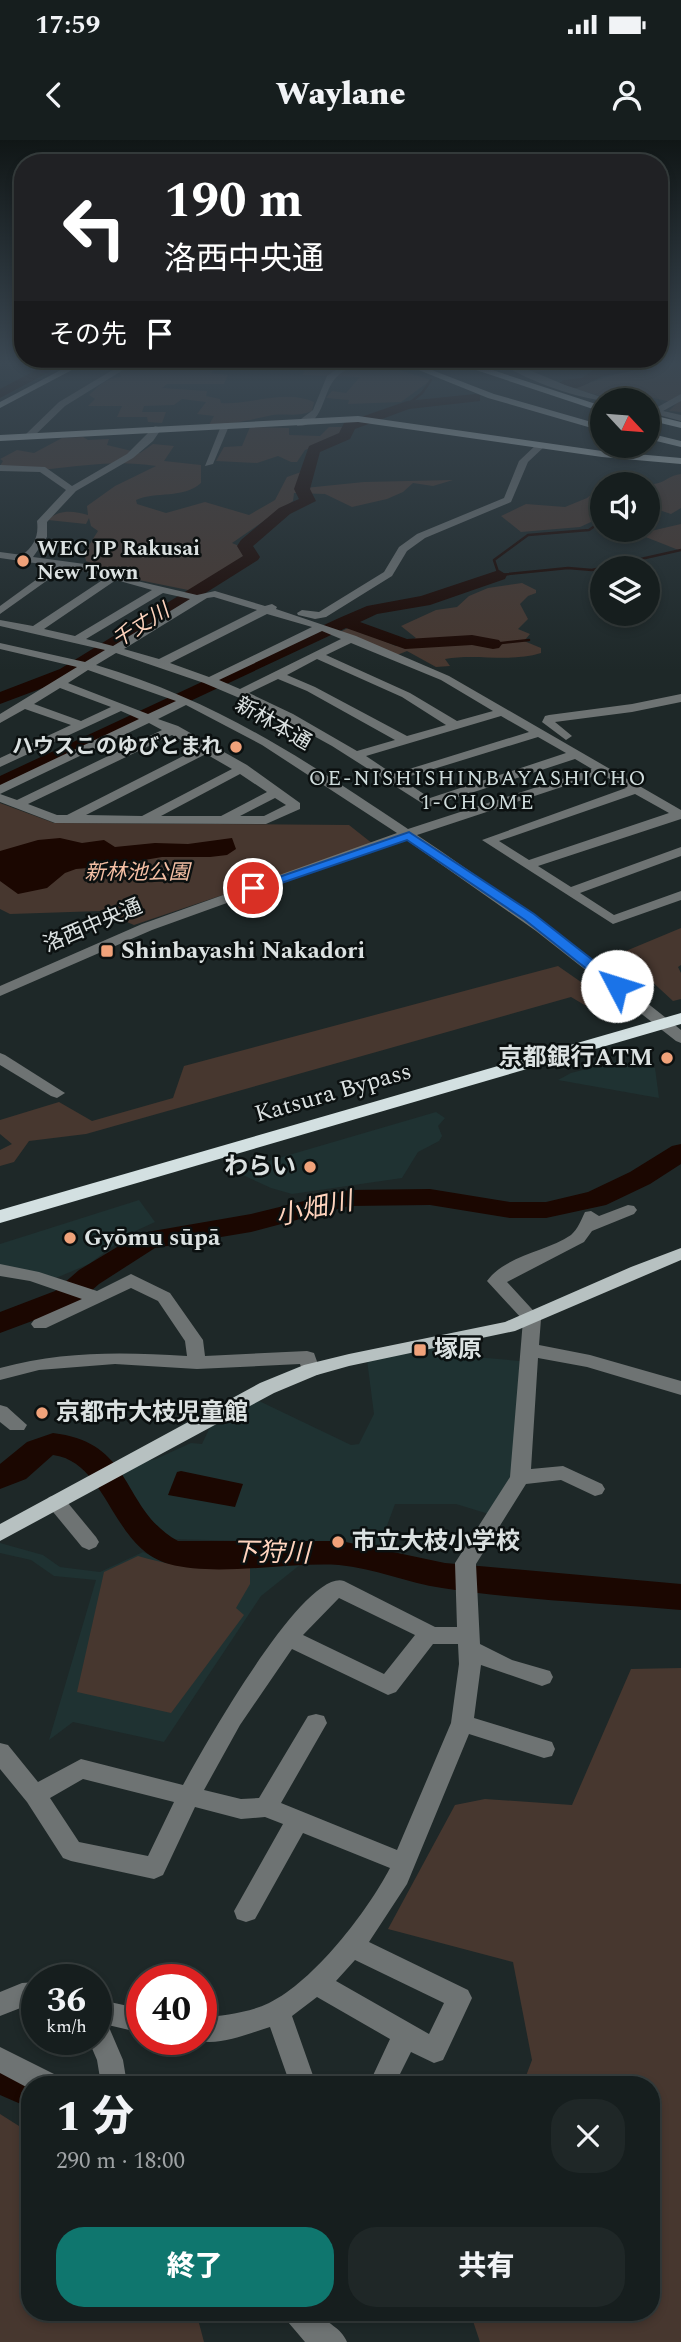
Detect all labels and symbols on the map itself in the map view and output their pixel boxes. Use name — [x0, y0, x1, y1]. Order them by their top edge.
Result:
north arrow — [590, 388, 660, 458]
place label: WEC JP Rakusai New Town — [37, 533, 200, 589]
marker: WEC JP Rakusai New Town — [15, 553, 31, 569]
water label: 千丈川 — [106, 595, 178, 656]
street label: 新林本通 — [229, 689, 317, 759]
place label: ハウスこのゆびとまれ — [12, 731, 222, 763]
marker: ハウスこのゆびとまれ — [228, 739, 244, 755]
district label: OE-NISHISHINBAYASHICHO 1-CHOME — [309, 763, 647, 819]
park label: 新林池公園 — [85, 857, 192, 889]
pin — [223, 858, 283, 918]
street label: 洛西中央通 — [38, 891, 148, 961]
place label: Shinbayashi Nakadori — [121, 933, 365, 969]
marker: Shinbayashi Nakadori — [99, 943, 115, 959]
position arrow — [580, 949, 654, 1023]
place label: 京都銀行ATM — [499, 1040, 653, 1076]
marker: 京都銀行ATM — [659, 1050, 675, 1066]
street label: Katsura Bypass — [250, 1053, 416, 1133]
place label: わらい — [224, 1149, 296, 1185]
marker: わらい — [302, 1159, 318, 1175]
water label: 小畑川 — [272, 1181, 359, 1237]
place label: Gyōmu sūpā — [84, 1220, 221, 1256]
marker: Gyōmu sūpā — [62, 1230, 78, 1246]
place label: 塚原 — [434, 1332, 482, 1368]
marker: 塚原 — [412, 1342, 428, 1358]
place label: 京都市大枝児童館 — [56, 1395, 248, 1431]
marker: 京都市大枝児童館 — [34, 1405, 50, 1421]
place label: 市立大枝小学校 — [352, 1524, 520, 1560]
water label: 下狩川 — [232, 1532, 313, 1574]
marker: 市立大枝小学校 — [330, 1534, 346, 1550]
speed limit sign: 40 — [126, 1964, 217, 2055]

